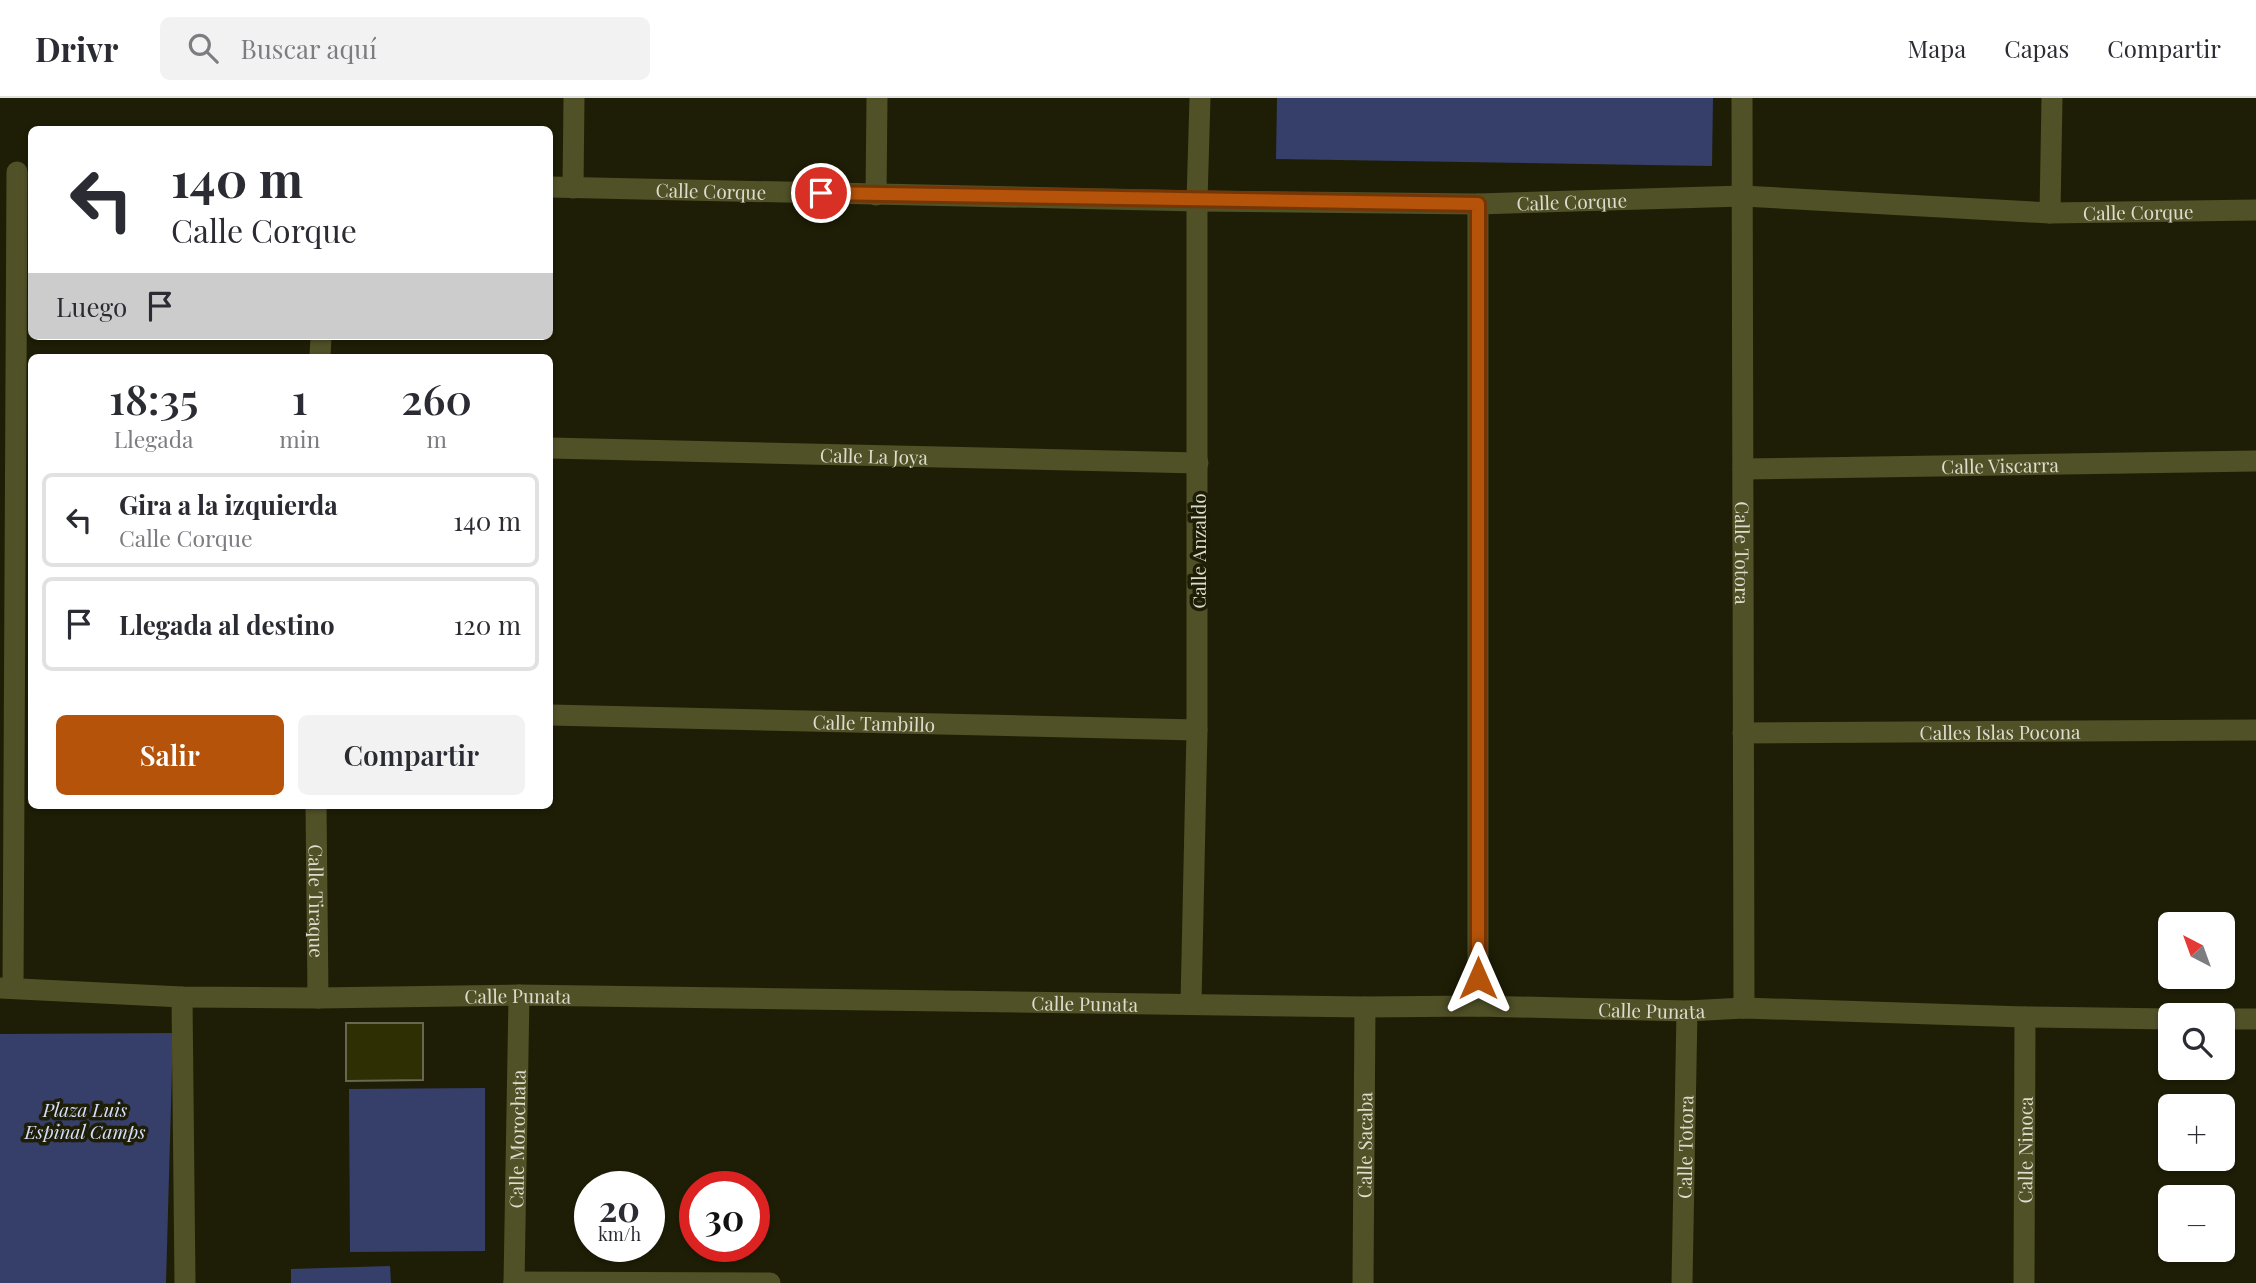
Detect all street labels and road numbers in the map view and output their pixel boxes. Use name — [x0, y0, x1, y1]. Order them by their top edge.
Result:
street label: Calle Corque — [655, 176, 767, 205]
street label: Calle Corque — [1516, 187, 1627, 216]
street label: Calle Corque — [2083, 198, 2194, 226]
street label: Calle La Joya — [820, 441, 929, 470]
street label: Calle Viscarra — [1941, 451, 2059, 479]
street label: Calle Anzaldo — [1185, 493, 1211, 609]
street label: Calle Totora — [1730, 501, 1756, 605]
street label: Calle Tambillo — [812, 708, 935, 737]
street label: Calles Islas Pocona — [1919, 718, 2081, 745]
street label: Calle Tiraque — [303, 844, 331, 958]
street label: Calle Punata — [464, 982, 572, 1009]
street label: Calle Punata — [1031, 989, 1139, 1017]
street label: Calle Punata — [1598, 996, 1706, 1024]
street label: Calle Morochata — [502, 1069, 531, 1209]
street label: Calle Sacaba — [1351, 1091, 1377, 1198]
street label: Calle Totora — [1671, 1094, 1698, 1199]
street label: Calle Ninoca — [2011, 1096, 2038, 1203]

